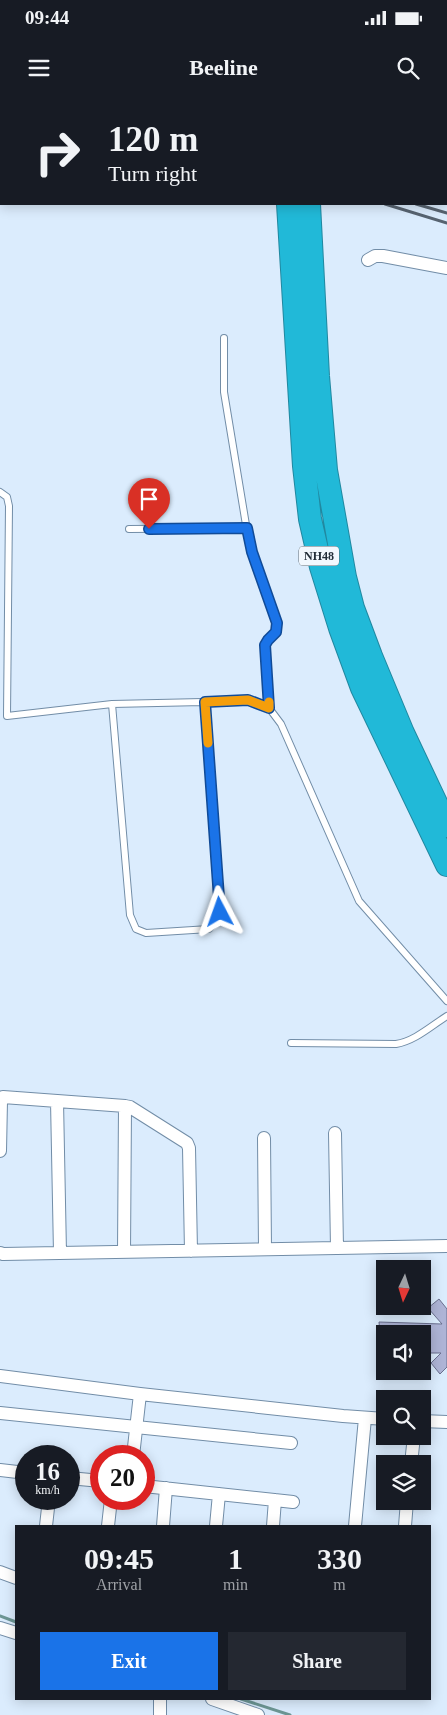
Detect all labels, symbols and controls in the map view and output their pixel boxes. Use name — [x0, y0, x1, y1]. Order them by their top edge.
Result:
text: 09:44 — [25, 7, 69, 28]
icon: menu — [25, 54, 53, 82]
icon: search — [394, 54, 422, 82]
text: Beeline — [189, 55, 258, 80]
icon: right — [25, 120, 90, 185]
text: 120 m — [108, 120, 198, 159]
text: Turn right — [108, 161, 197, 186]
pin — [128, 478, 170, 529]
icon: arrive — [135, 485, 163, 513]
road number: NH48 — [299, 546, 339, 566]
position arrow — [193, 885, 245, 937]
north arrow — [376, 1260, 431, 1315]
map controls — [376, 1260, 431, 1510]
button: sound — [376, 1325, 431, 1380]
button: search — [376, 1390, 431, 1445]
speed limit sign: 20 — [90, 1445, 155, 1510]
button: layers — [376, 1455, 431, 1510]
text: 16 — [35, 1458, 60, 1485]
text: km/h — [35, 1483, 60, 1497]
text: 09:45 — [84, 1542, 154, 1575]
text: 1 — [228, 1542, 243, 1575]
text: 330 — [317, 1542, 362, 1575]
text: Arrival — [96, 1576, 142, 1593]
text: min — [223, 1576, 248, 1593]
text: m — [333, 1576, 346, 1593]
button: Exit — [40, 1632, 218, 1690]
button: Share — [228, 1632, 406, 1690]

